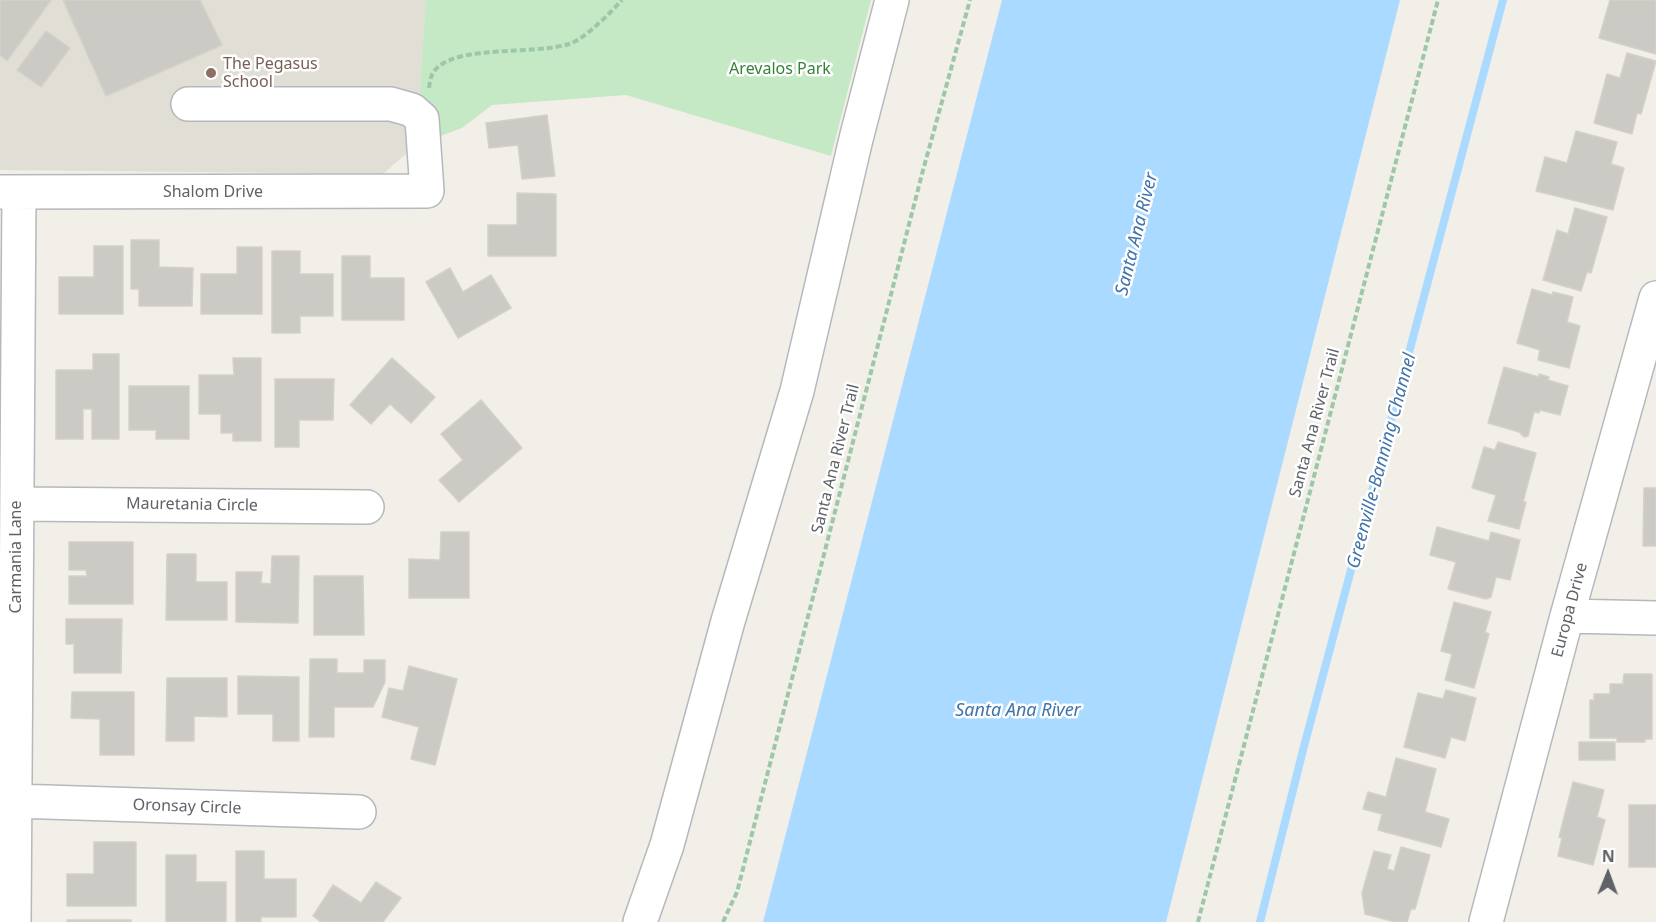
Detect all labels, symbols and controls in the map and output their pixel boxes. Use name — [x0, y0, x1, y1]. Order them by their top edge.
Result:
place label: The Pegasus School — [223, 54, 318, 92]
park label: Arevalos Park — [729, 59, 831, 79]
marker: The Pegasus School — [204, 66, 218, 80]
water label: Santa Ana River — [1111, 170, 1163, 298]
street label: Shalom Drive — [163, 182, 263, 202]
street label: Santa Ana River Trail — [1286, 346, 1344, 500]
water label: Greenville-Banning Channel — [1343, 351, 1421, 571]
street label: Santa Ana River Trail — [808, 382, 864, 536]
street label: Mauretania Circle — [126, 494, 258, 516]
street label: Carmania Lane — [6, 500, 26, 614]
street label: Europa Drive — [1548, 561, 1592, 659]
water label: Santa Ana River — [955, 700, 1081, 722]
street label: Oronsay Circle — [132, 796, 242, 818]
north arrow — [1578, 844, 1638, 904]
text: N — [1602, 845, 1615, 867]

